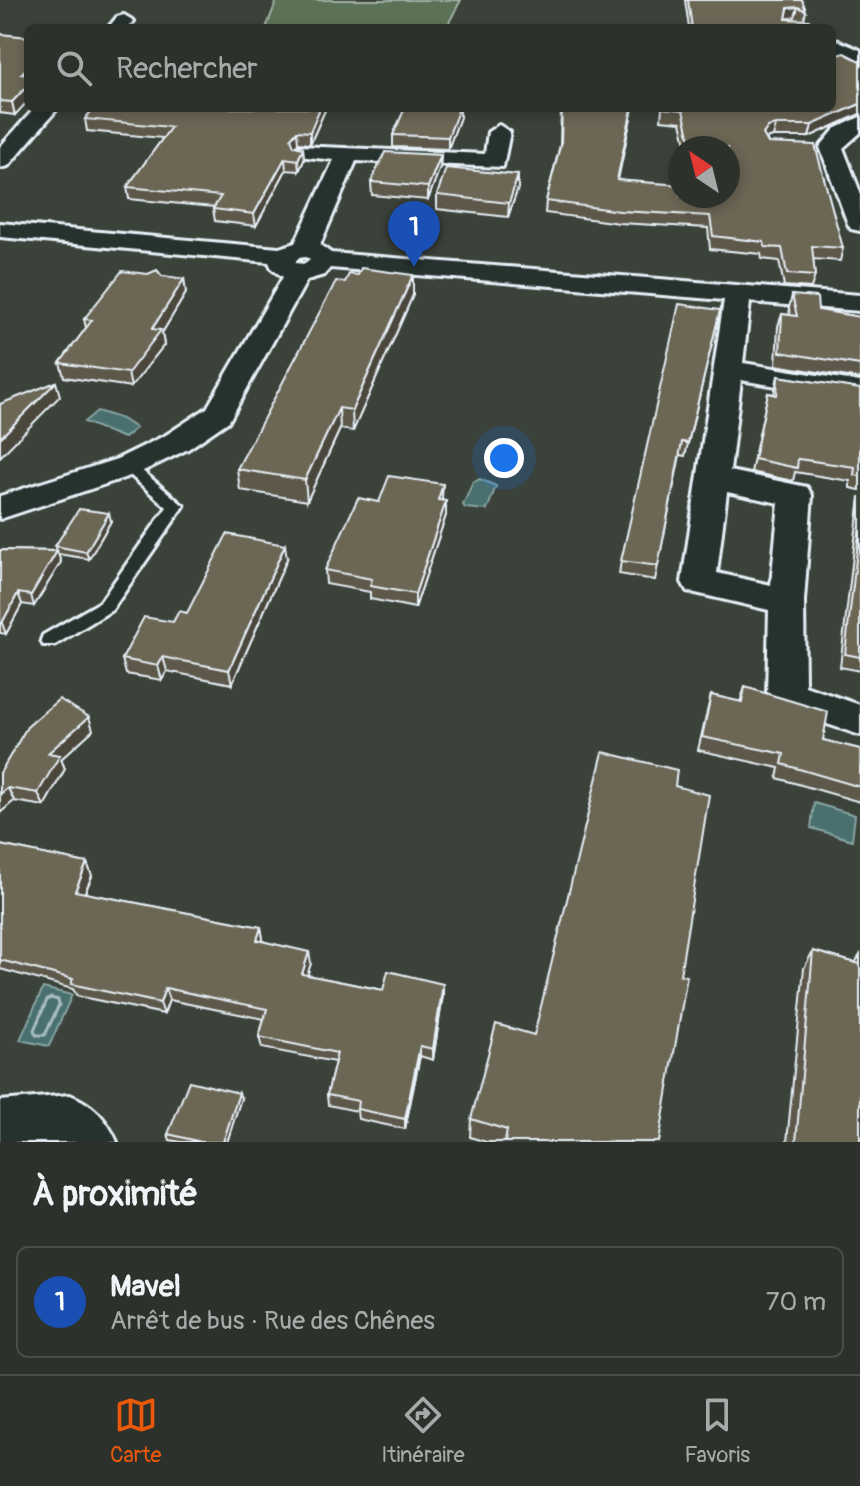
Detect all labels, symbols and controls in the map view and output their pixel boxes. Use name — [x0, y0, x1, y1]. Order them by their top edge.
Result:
search box — [24, 24, 836, 112]
icon: search — [52, 46, 96, 90]
text: Rechercher — [116, 50, 258, 87]
north arrow — [668, 136, 740, 208]
pin: 1 — [388, 201, 440, 267]
your location — [484, 438, 524, 478]
text: À proximité — [32, 1173, 198, 1216]
text: Mavel — [110, 1268, 181, 1305]
text: 1 — [55, 1286, 65, 1318]
text: 70 m — [766, 1286, 826, 1318]
text: Arrêt de bus · Rue des Chênes — [110, 1305, 435, 1337]
tab: Carte — [110, 1393, 161, 1469]
tab: Itinéraire — [381, 1393, 465, 1469]
tab: Favoris — [685, 1393, 750, 1469]

